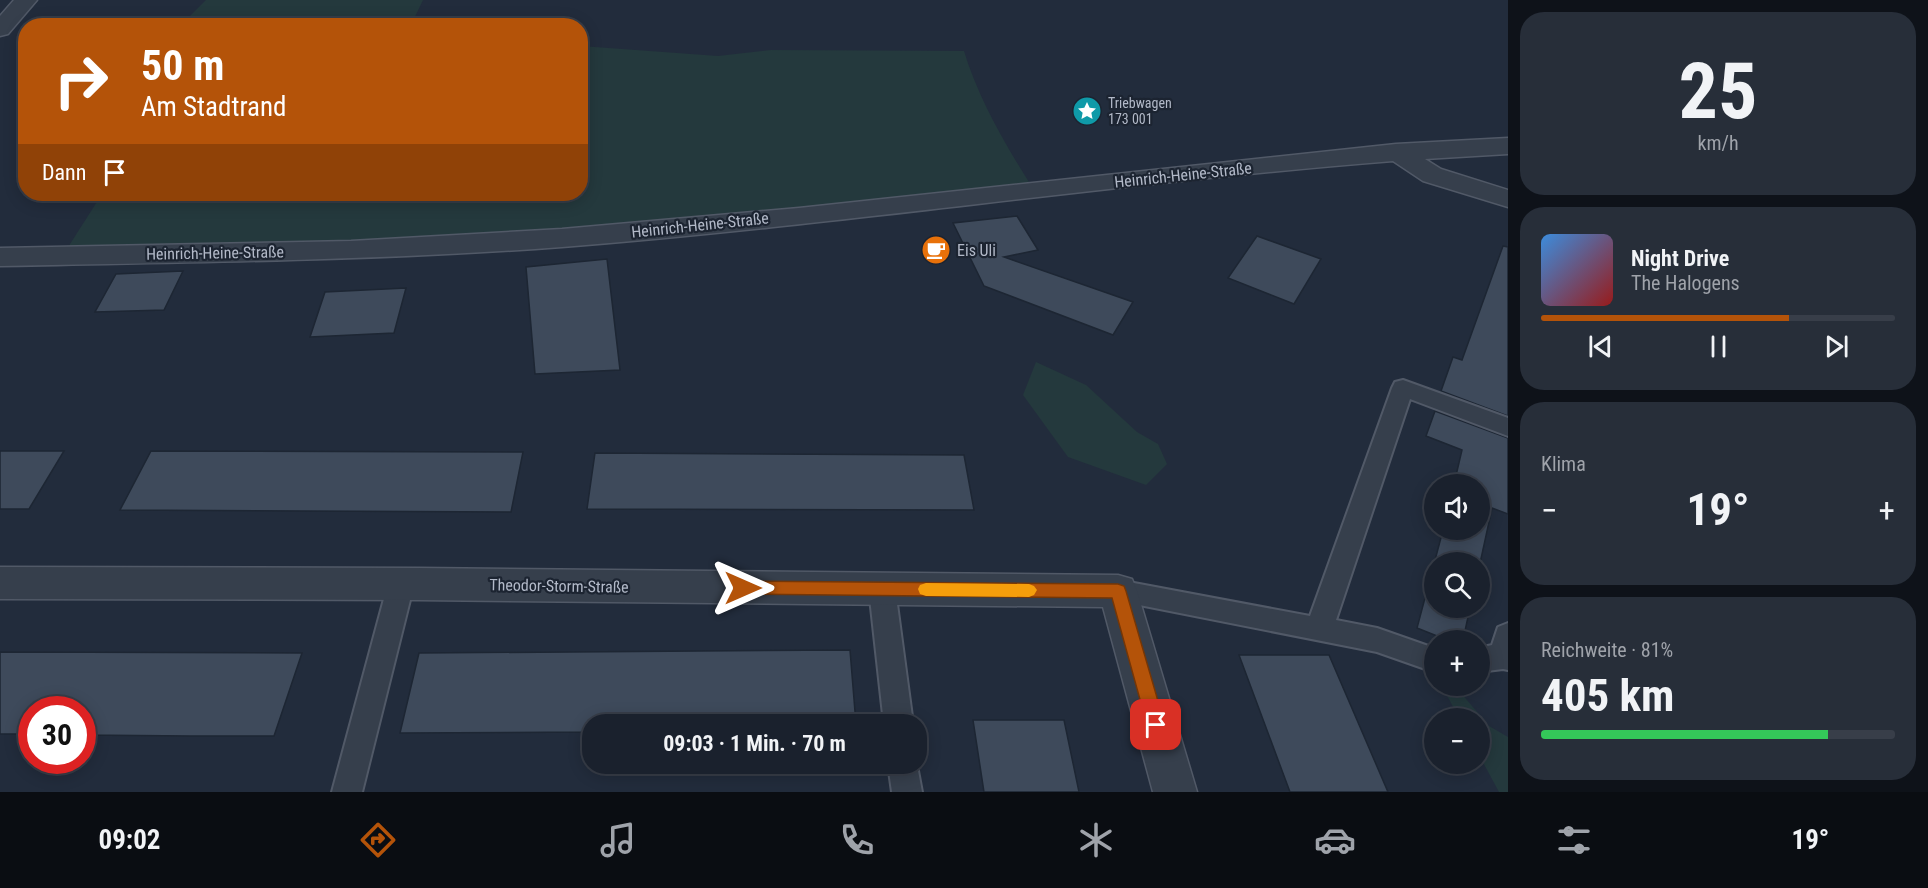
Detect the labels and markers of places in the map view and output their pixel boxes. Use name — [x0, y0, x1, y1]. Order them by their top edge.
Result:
place icon: Triebwagen 173 001 — [1071, 95, 1103, 127]
place label: Triebwagen 173 001 — [1108, 95, 1172, 127]
cafe icon: Eis Uli — [920, 234, 952, 266]
place label: Eis Uli — [957, 241, 996, 260]
pin — [1130, 699, 1181, 750]

